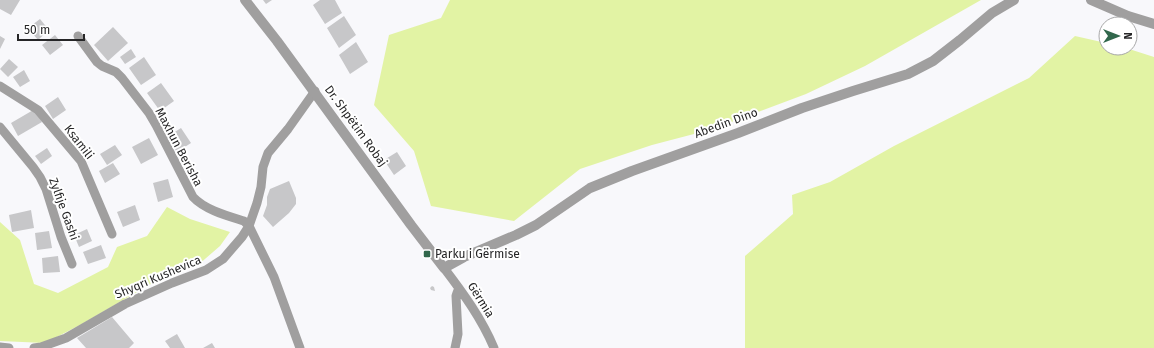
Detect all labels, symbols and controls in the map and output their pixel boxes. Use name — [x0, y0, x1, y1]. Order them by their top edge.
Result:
scale bar — [18, 16, 84, 42]
north arrow — [1098, 16, 1138, 56]
text: 50 m — [24, 23, 50, 37]
text: N — [1121, 32, 1134, 40]
street label: Dr. Shpëtim Robaj — [322, 83, 390, 169]
street label: Maxhun Berisha — [152, 105, 206, 189]
street label: Abedin Dino — [692, 105, 760, 141]
street label: Ksamili — [61, 122, 97, 162]
street label: Zylfije Gashi — [46, 176, 82, 242]
place label: Parku i Gërmise — [435, 247, 520, 261]
marker: Parku i Gërmise — [422, 249, 432, 259]
street label: Shyqri Kushevica — [113, 253, 203, 301]
street label: Gërmia — [465, 280, 497, 320]

